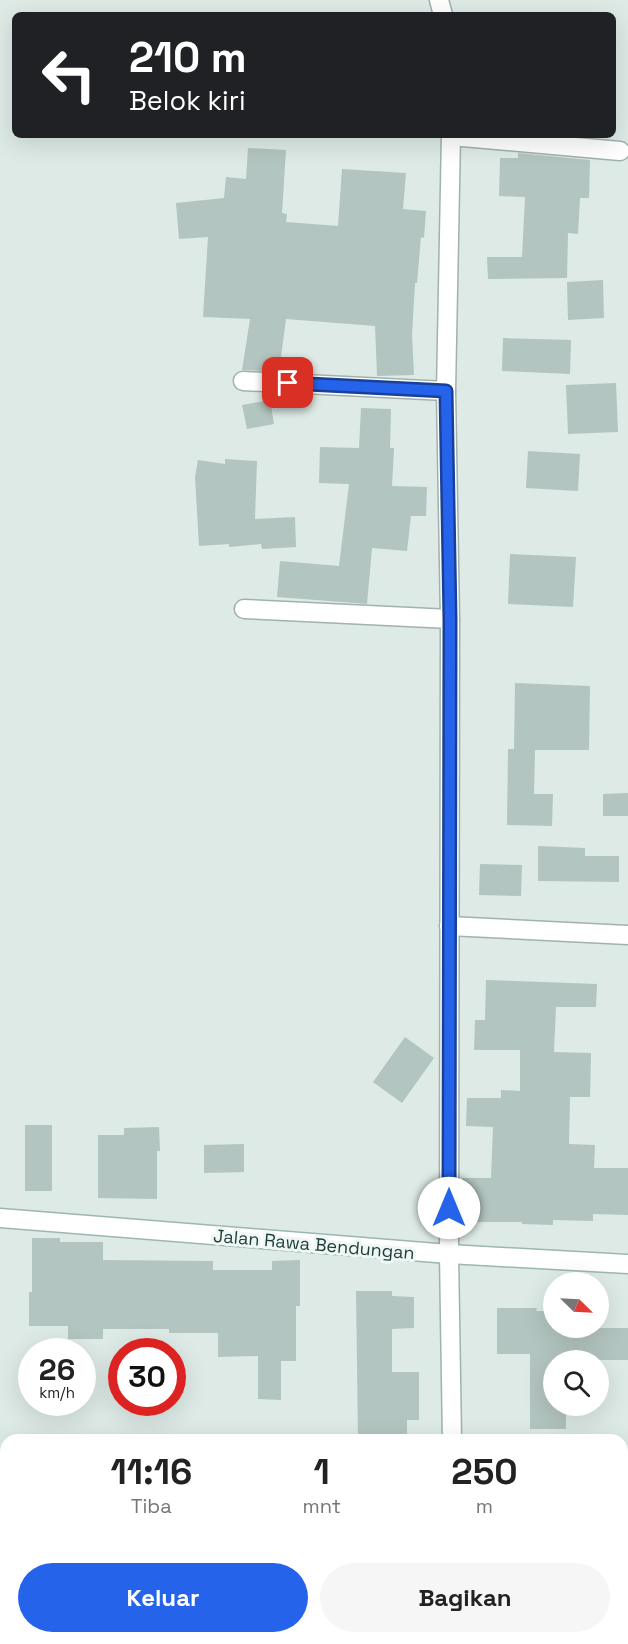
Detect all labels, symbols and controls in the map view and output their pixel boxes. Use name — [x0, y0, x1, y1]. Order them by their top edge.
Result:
text: 210 m — [129, 31, 247, 84]
icon: left — [30, 36, 108, 114]
text: Belok kiri — [129, 83, 246, 118]
pin — [262, 357, 313, 408]
icon: arrive — [271, 366, 304, 399]
position arrow — [417, 1176, 481, 1240]
street label: Jalan Rawa Bendungan — [212, 1224, 416, 1264]
north arrow — [543, 1272, 609, 1338]
map controls — [543, 1272, 609, 1416]
speed limit sign: 30 — [108, 1338, 186, 1416]
text: 26 — [39, 1350, 75, 1389]
button: search — [543, 1350, 609, 1416]
text: km/h — [39, 1383, 75, 1402]
text: 11:16 — [110, 1449, 192, 1495]
text: 1 — [314, 1449, 330, 1495]
text: 250 — [451, 1449, 518, 1495]
text: Tiba — [131, 1493, 172, 1519]
text: mnt — [303, 1493, 341, 1519]
text: m — [476, 1493, 493, 1519]
button: Keluar — [18, 1563, 308, 1632]
button: Bagikan — [320, 1563, 610, 1632]

